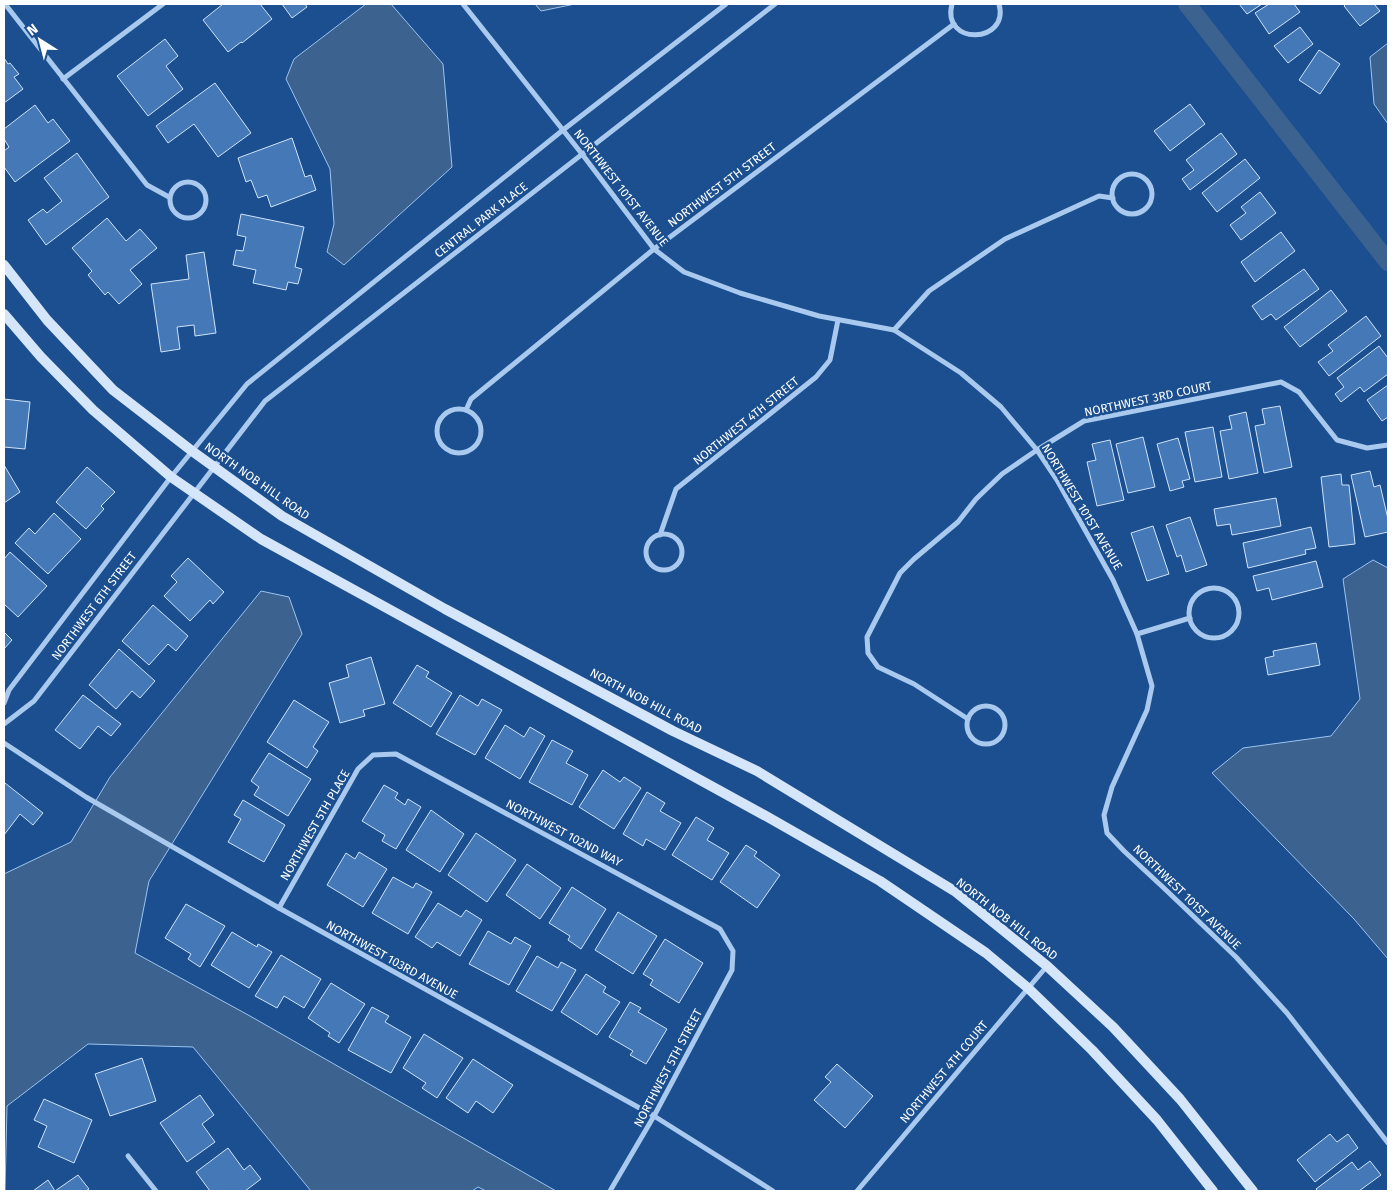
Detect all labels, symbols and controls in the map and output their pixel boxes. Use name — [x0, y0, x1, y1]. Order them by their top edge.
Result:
north arrow — [15, 15, 65, 65]
text: N — [24, 20, 41, 39]
street label: NORTHWEST 101ST AVENUE — [571, 127, 671, 249]
street label: NORTHWEST 5TH STREET — [665, 139, 779, 230]
street label: CENTRAL PARK PLACE — [432, 179, 530, 261]
street label: NORTHWEST 4TH STREET — [690, 374, 802, 468]
street label: NORTHWEST 3RD COURT — [1083, 378, 1214, 419]
street label: NORTH NOB HILL ROAD — [202, 439, 312, 523]
street label: NORTHWEST 101ST AVENUE — [1039, 441, 1125, 573]
street label: NORTHWEST 6TH STREET — [49, 548, 140, 663]
street label: NORTH NOB HILL ROAD — [588, 666, 705, 737]
street label: NORTHWEST 5TH PLACE — [278, 767, 352, 883]
street label: NORTHWEST 102ND WAY — [504, 796, 625, 870]
street label: NORTHWEST 101ST AVENUE — [1130, 842, 1244, 952]
street label: NORTH NOB HILL ROAD — [954, 875, 1061, 963]
street label: NORTHWEST 103RD AVENUE — [324, 918, 460, 1002]
street label: NORTHWEST 5TH STREET — [631, 1006, 705, 1129]
street label: NORTHWEST 4TH COURT — [897, 1017, 991, 1126]

